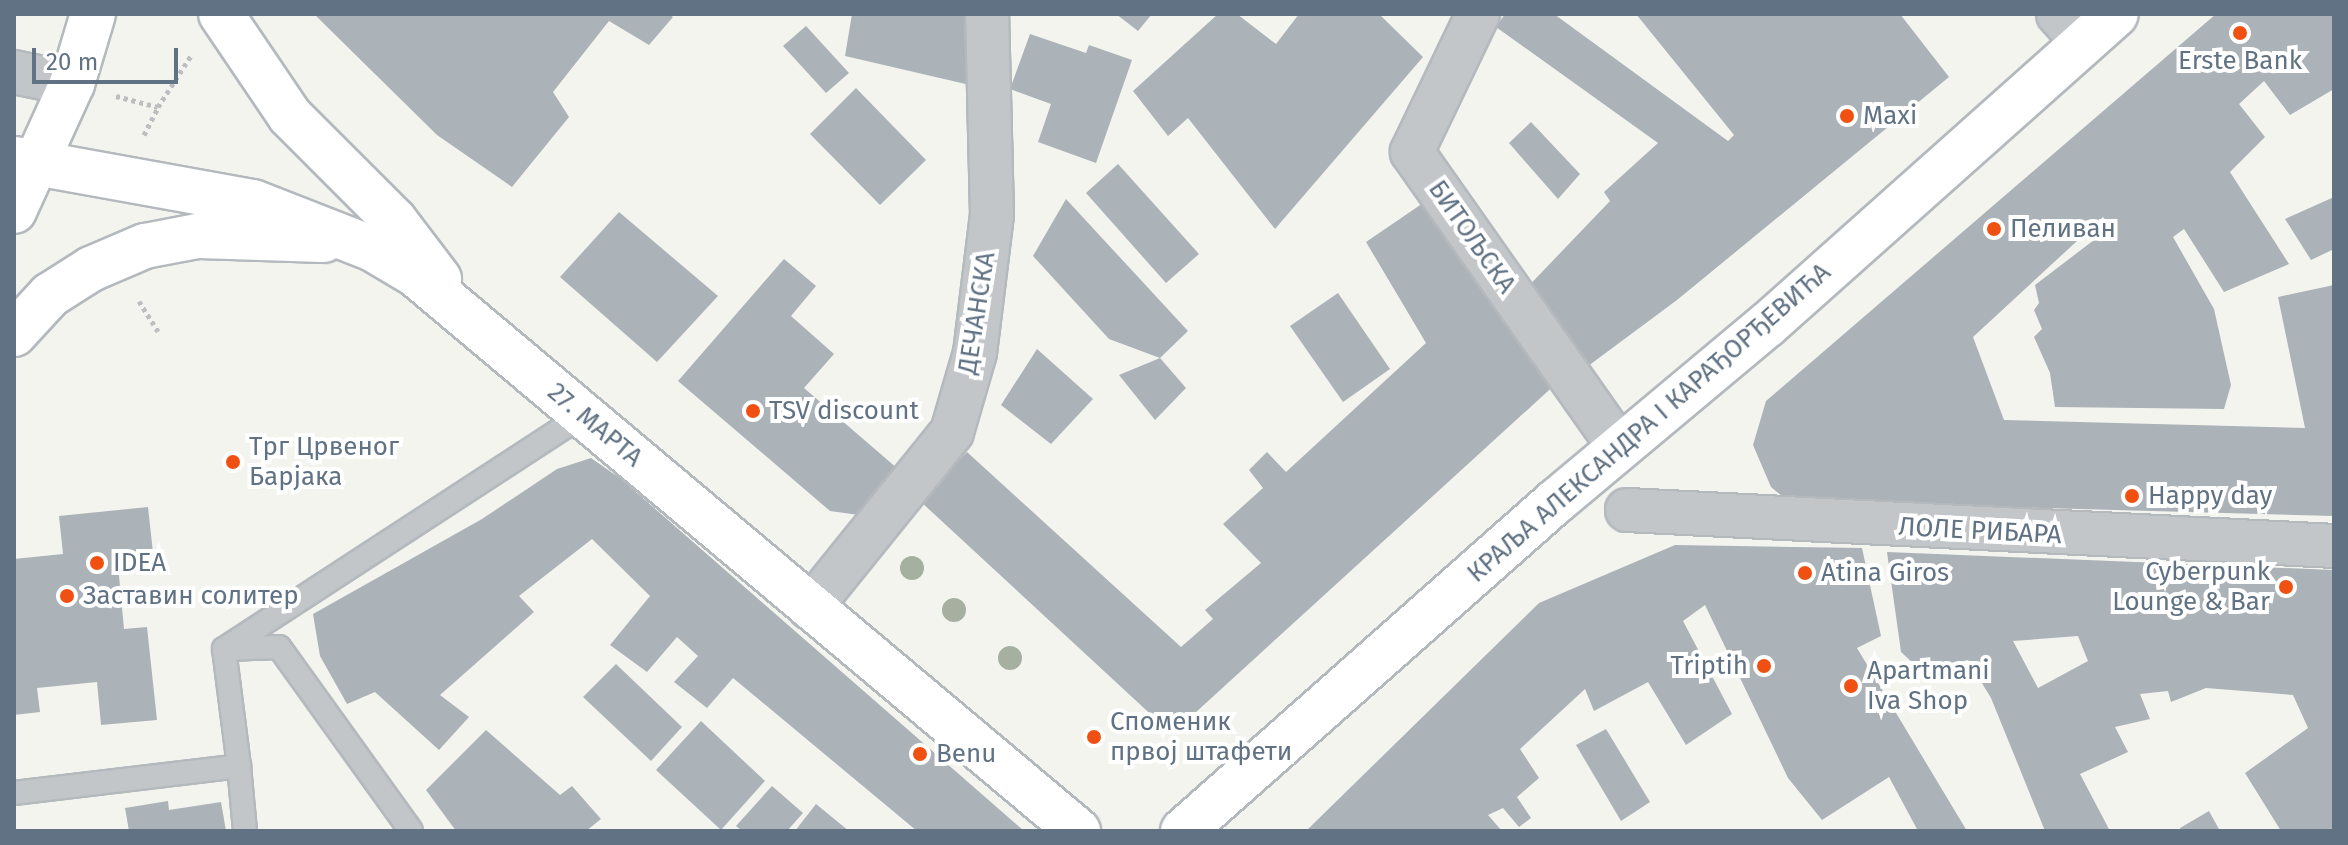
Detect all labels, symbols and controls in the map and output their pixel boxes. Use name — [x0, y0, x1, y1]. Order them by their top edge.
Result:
marker: Erste Bank — [2231, 24, 2249, 42]
scale bar — [36, 32, 182, 82]
place label: Erste Bank — [2178, 45, 2302, 77]
text: 20 m — [46, 48, 98, 76]
place label: Maxi — [1863, 100, 1917, 132]
marker: Maxi — [1838, 107, 1856, 125]
street label: БИТОЉСКА — [1422, 174, 1522, 300]
place label: Пеливан — [2010, 213, 2116, 245]
marker: Пеливан — [1985, 220, 2003, 238]
street label: ДЕЧАНСКА — [952, 250, 1002, 376]
street label: КРАЉА АЛЕКСАНДРА I КАРАЂОРЂЕВИЋА — [1461, 257, 1837, 589]
street label: 27. МАРТА — [541, 376, 649, 474]
place label: TSV discount — [769, 395, 919, 427]
marker: TSV discount — [744, 402, 762, 420]
place label: Трг Црвеног Барјака — [249, 431, 399, 492]
marker: Трг Црвеног Барјака — [224, 453, 242, 471]
place label: Happy day — [2148, 480, 2272, 512]
marker: Happy day — [2123, 487, 2141, 505]
street label: ЛОЛЕ РИБАРА — [1898, 511, 2062, 551]
place label: IDEA — [113, 547, 166, 579]
marker: IDEA — [88, 554, 106, 572]
place label: Cyberpunk Lounge & Bar — [2112, 556, 2270, 618]
place label: Atina Giros — [1821, 557, 1949, 589]
marker: Atina Giros — [1796, 564, 1814, 582]
marker: Cyberpunk Lounge & Bar — [2277, 578, 2295, 596]
place label: Заставин солитер — [83, 580, 299, 612]
marker: Заставин солитер — [58, 587, 76, 605]
place label: Triptih — [1671, 650, 1748, 682]
place label: Apartmani Iva Shop — [1867, 655, 1990, 716]
marker: Triptih — [1755, 657, 1773, 675]
marker: Apartmani Iva Shop — [1842, 677, 1860, 695]
place label: Споменик првој штафети — [1110, 706, 1292, 768]
marker: Споменик првој штафети — [1085, 728, 1103, 746]
place label: Benu — [936, 738, 996, 770]
marker: Benu — [911, 745, 929, 763]

